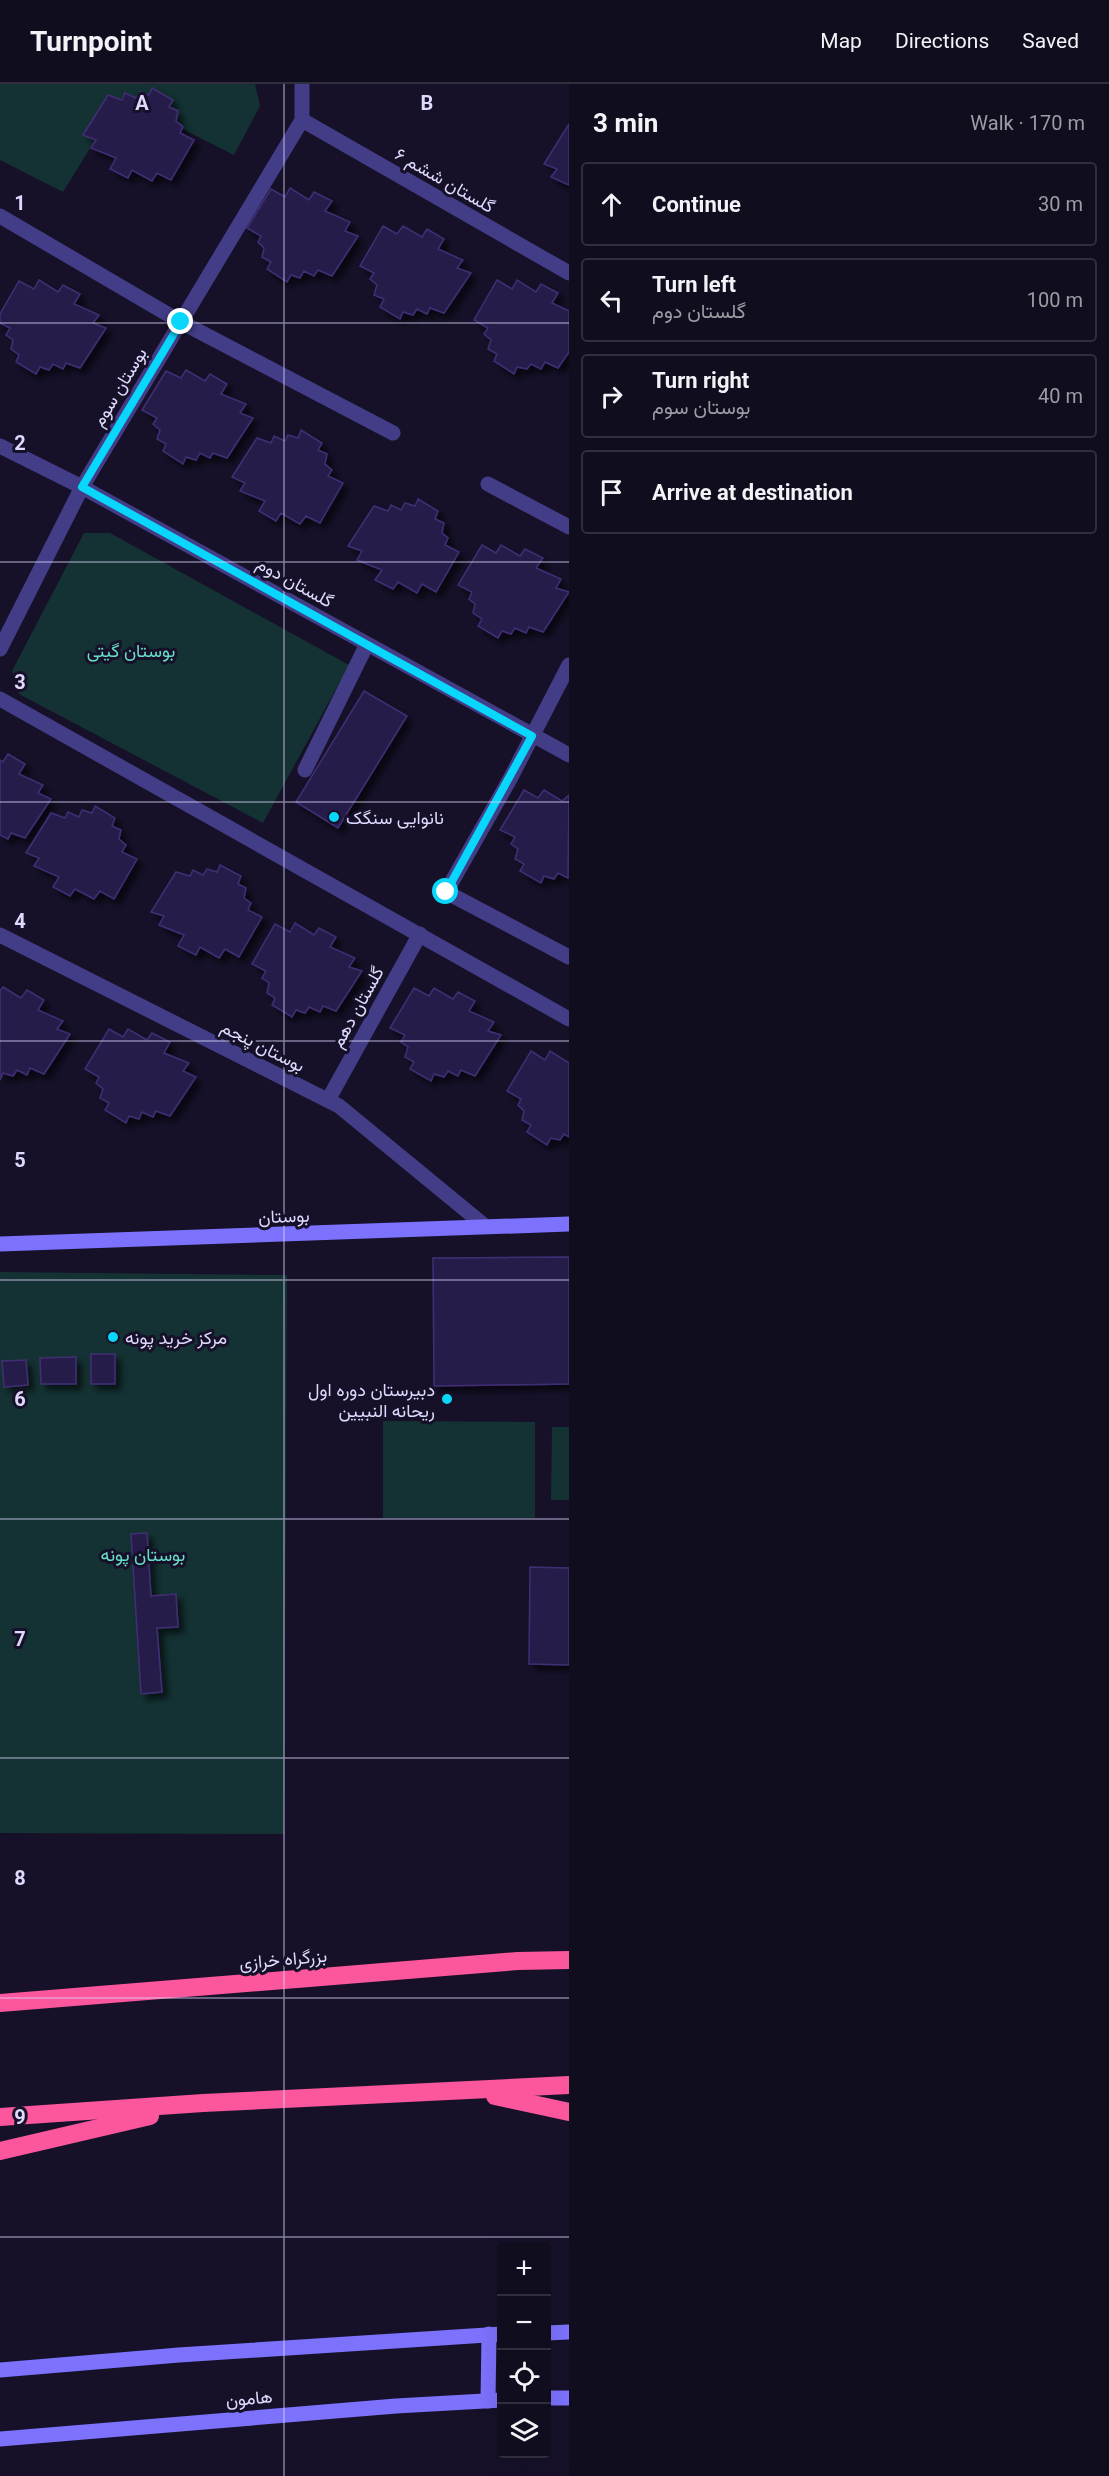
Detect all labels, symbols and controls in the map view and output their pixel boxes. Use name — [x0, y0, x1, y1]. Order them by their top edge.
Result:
text: Turnpoint — [30, 25, 152, 58]
text: Map — [820, 29, 862, 53]
text: Directions — [895, 29, 989, 53]
text: Saved — [1022, 29, 1079, 53]
text: A — [135, 91, 149, 115]
text: B — [421, 91, 433, 115]
text: 3 min — [593, 108, 658, 138]
text: Walk · 170 m — [970, 111, 1085, 135]
street label: گلستان ششم ۶ — [391, 143, 498, 219]
icon: ahead — [595, 188, 628, 221]
text: 1 — [14, 191, 26, 215]
text: Continue — [652, 192, 741, 217]
text: 30 m — [1038, 192, 1083, 216]
text: Turn left — [652, 272, 736, 297]
icon: left — [595, 284, 628, 317]
text: 100 m — [1027, 288, 1083, 312]
text: گلستان دوم — [652, 299, 746, 323]
route end — [167, 308, 193, 334]
street label: بوستان سوم — [87, 344, 153, 431]
text: Turn right — [652, 368, 749, 393]
icon: right — [595, 380, 628, 413]
text: 40 m — [1038, 384, 1083, 408]
text: بوستان سوم — [652, 395, 751, 419]
text: 2 — [14, 431, 26, 455]
icon: arrive — [595, 476, 628, 509]
text: Arrive at destination — [652, 480, 853, 505]
street label: گلستان دوم — [252, 552, 337, 613]
park label: بوستان گیتی — [87, 640, 175, 662]
text: 3 — [14, 670, 26, 694]
place label: نانوایی سنگک — [346, 807, 444, 829]
marker: نانوایی سنگک — [327, 810, 341, 824]
route start — [432, 878, 458, 904]
text: 4 — [14, 909, 26, 933]
street label: گلستان دهم — [326, 963, 390, 1052]
street label: بوستان پنجم — [217, 1016, 308, 1078]
text: 5 — [14, 1148, 26, 1172]
street label: بوستان — [258, 1205, 310, 1228]
place label: مرکز خرید پونه — [125, 1327, 227, 1350]
marker: مرکز خرید پونه — [106, 1330, 120, 1344]
place label: دبیرستان دوره اول ریحانه النبیین — [308, 1379, 435, 1422]
text: 6 — [14, 1387, 26, 1411]
marker: دبیرستان دوره اول ریحانه النبیین — [440, 1392, 454, 1406]
park label: بوستان پونه — [101, 1544, 185, 1567]
text: 7 — [14, 1627, 26, 1651]
text: 8 — [14, 1866, 26, 1890]
street label: بزرگراه خرازی — [238, 1945, 328, 1974]
text: 9 — [14, 2105, 26, 2129]
map controls — [497, 2242, 551, 2458]
button: + — [497, 2242, 551, 2296]
button: − — [497, 2296, 551, 2350]
button: locate — [497, 2350, 551, 2404]
street label: هامون — [225, 2385, 273, 2412]
button: layers — [497, 2404, 551, 2458]

